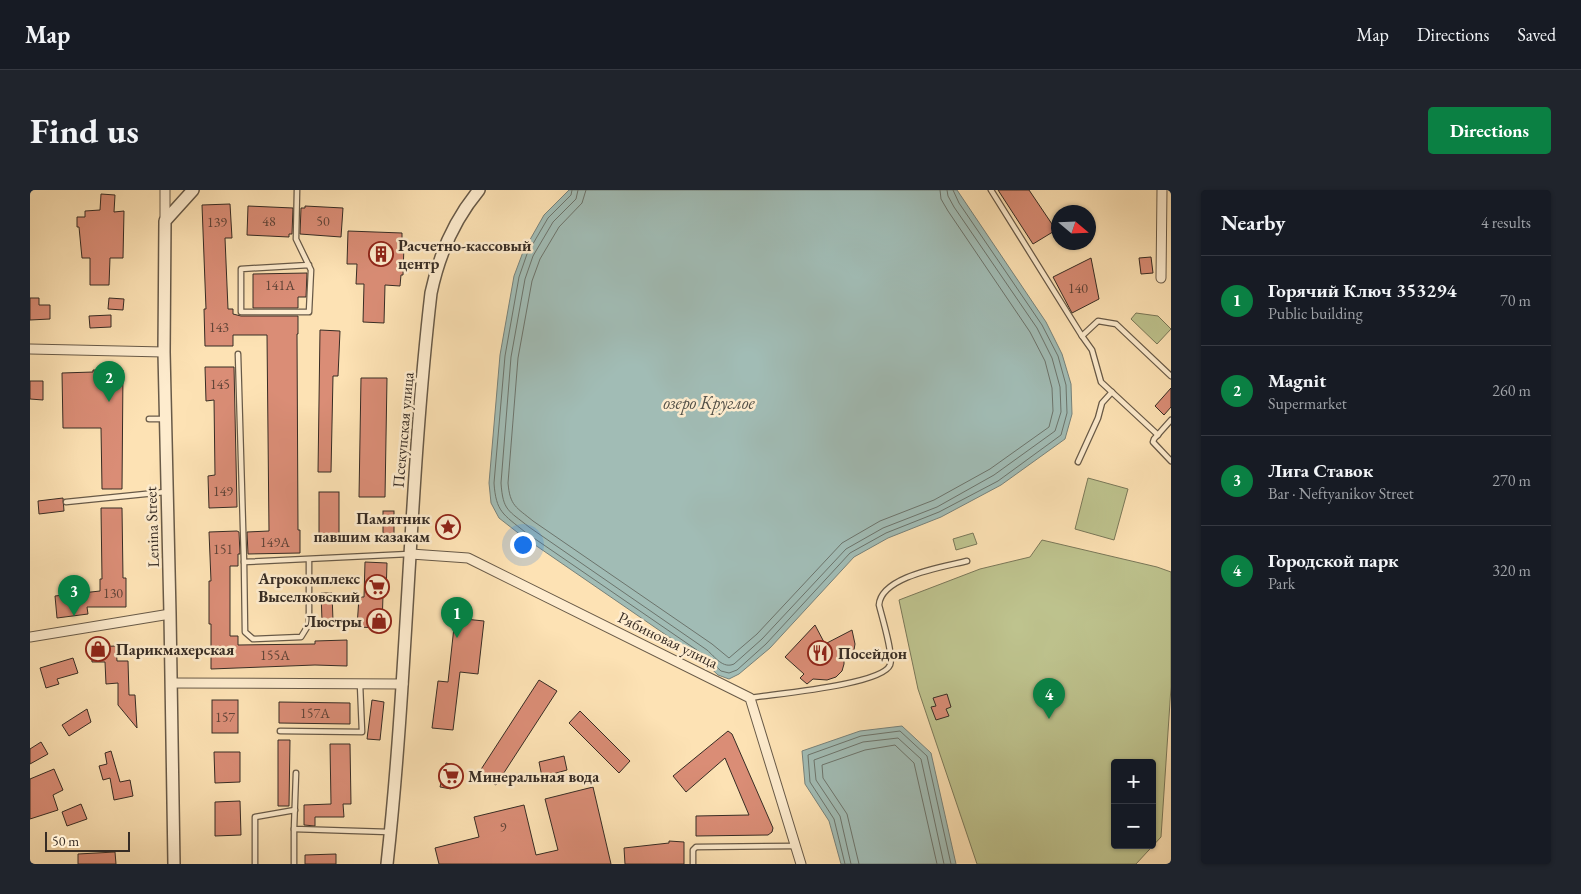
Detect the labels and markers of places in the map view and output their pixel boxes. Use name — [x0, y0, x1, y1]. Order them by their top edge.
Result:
place label: Расчетно-кассовый центр — [398, 235, 532, 274]
building icon: Расчетно-кассовый центр — [368, 241, 394, 267]
pin: 2 — [93, 361, 125, 402]
place label: Памятник павшим казакам — [314, 508, 430, 547]
place icon: Памятник павшим казакам — [435, 514, 461, 540]
place label: Агрокомплекс Выселковский — [257, 568, 361, 607]
supermarket icon: Агрокомплекс Выселковский — [364, 574, 390, 600]
pin: 3 — [58, 575, 90, 616]
pin: 1 — [441, 597, 473, 638]
shop icon: Люстры — [366, 608, 392, 634]
place label: Люстры — [304, 611, 362, 632]
shop icon: Парикмахерская — [85, 636, 111, 662]
place label: Парикмахерская — [116, 639, 235, 660]
restaurant icon: Посейдон — [807, 640, 833, 666]
place label: Посейдон — [838, 643, 907, 664]
pin: 4 — [1033, 678, 1065, 719]
supermarket icon: Минеральная вода — [438, 763, 464, 789]
place label: Минеральная вода — [468, 766, 600, 787]

